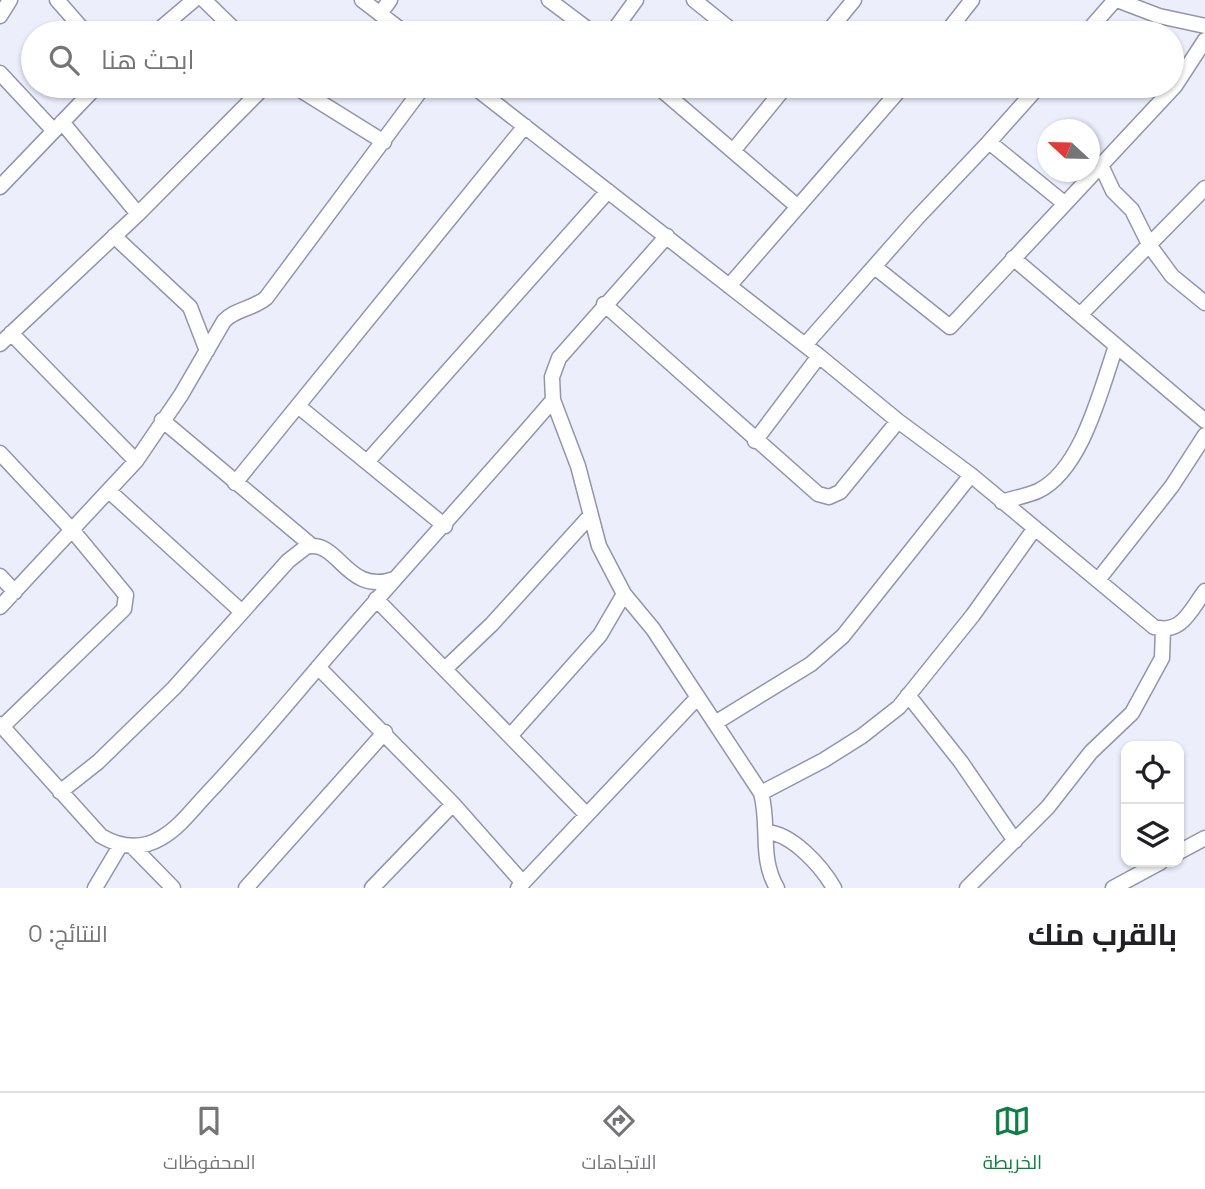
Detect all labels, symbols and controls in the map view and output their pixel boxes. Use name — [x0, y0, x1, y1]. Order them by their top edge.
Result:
search box — [21, 21, 1184, 98]
icon: search — [45, 41, 83, 79]
text: ابحث هنا — [101, 43, 195, 77]
north arrow — [1037, 119, 1100, 182]
map controls — [1121, 741, 1184, 867]
button: locate — [1121, 741, 1184, 804]
button: layers — [1121, 804, 1184, 867]
text: بالقرب منك — [1028, 915, 1177, 954]
text: النتائج: 0 — [28, 919, 108, 949]
tab: المحفوظات — [163, 1102, 256, 1180]
tab: الاتجاهات — [581, 1102, 657, 1180]
tab: الخريطة — [983, 1102, 1042, 1180]

